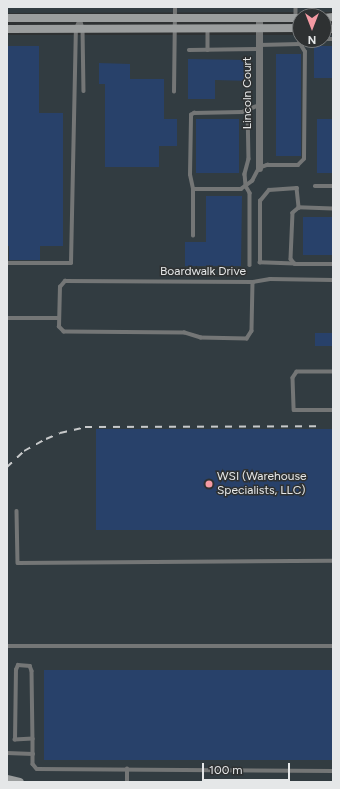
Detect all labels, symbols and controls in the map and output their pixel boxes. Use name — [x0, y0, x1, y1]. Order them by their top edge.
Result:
north arrow — [292, 8, 332, 48]
text: N — [308, 33, 316, 46]
street label: Lincoln Court — [241, 57, 255, 129]
street label: Boardwalk Drive — [160, 265, 246, 279]
place label: WSI (Warehouse Specialists, LLC) — [217, 470, 307, 498]
marker: WSI (Warehouse Specialists, LLC) — [204, 479, 214, 489]
scale bar — [204, 755, 292, 781]
text: 100 m — [209, 763, 243, 777]

